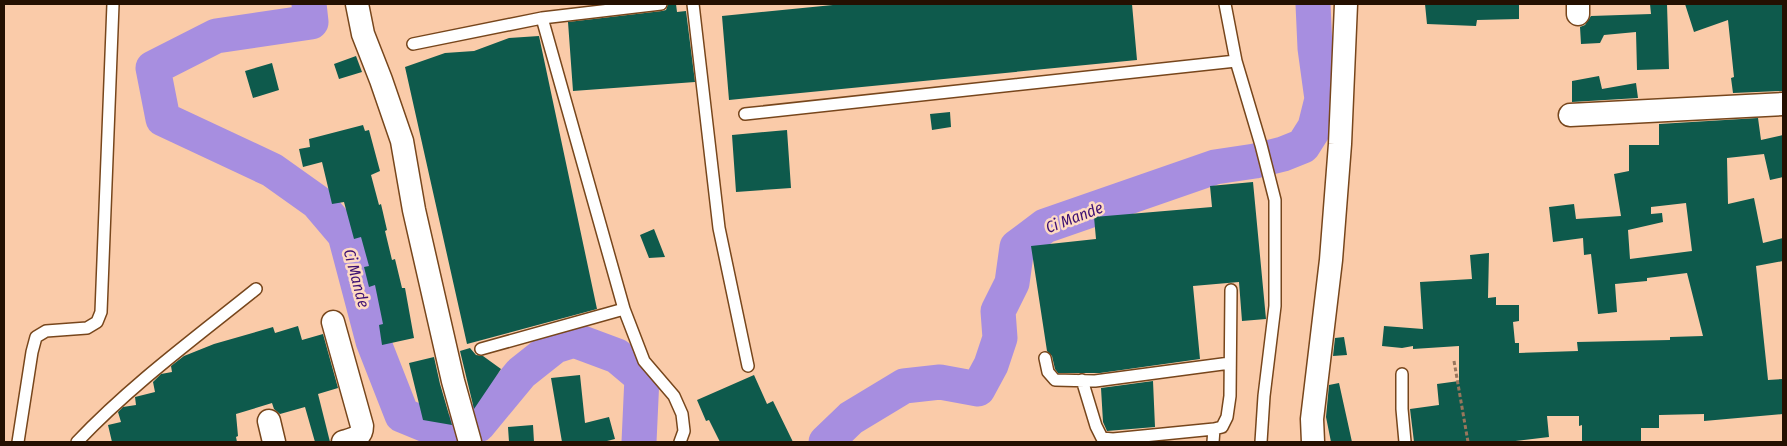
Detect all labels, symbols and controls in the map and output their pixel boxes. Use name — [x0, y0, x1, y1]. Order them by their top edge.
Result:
water label: Ci Mande — [1043, 198, 1106, 237]
water label: Ci Mande — [340, 247, 374, 310]

